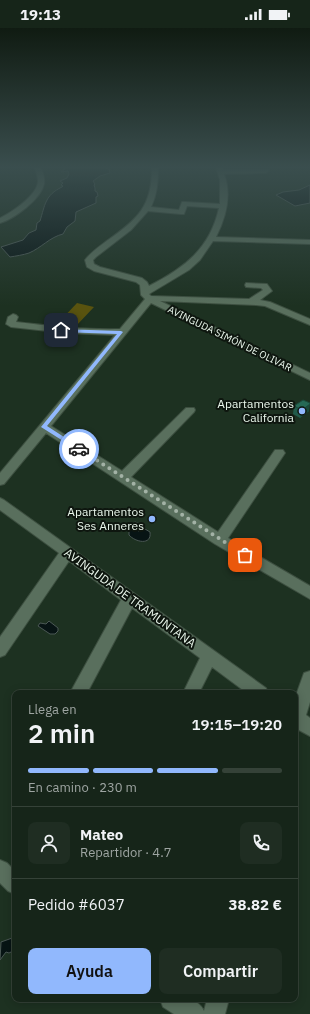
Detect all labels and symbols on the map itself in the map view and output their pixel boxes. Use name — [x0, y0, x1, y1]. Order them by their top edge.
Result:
street label: AVINGUDA SIMÓN DE OLIVAR — [166, 303, 294, 374]
pin — [44, 313, 78, 347]
place label: Apartamentos California — [217, 396, 295, 425]
marker: Apartamentos California — [297, 406, 307, 416]
courier — [59, 429, 99, 469]
place label: Apartamentos Ses Anneres — [67, 504, 144, 533]
marker: Apartamentos Ses Anneres — [147, 514, 157, 524]
pin — [228, 538, 262, 572]
street label: AVINGUDA DE TRAMUNTANA — [62, 545, 199, 651]

